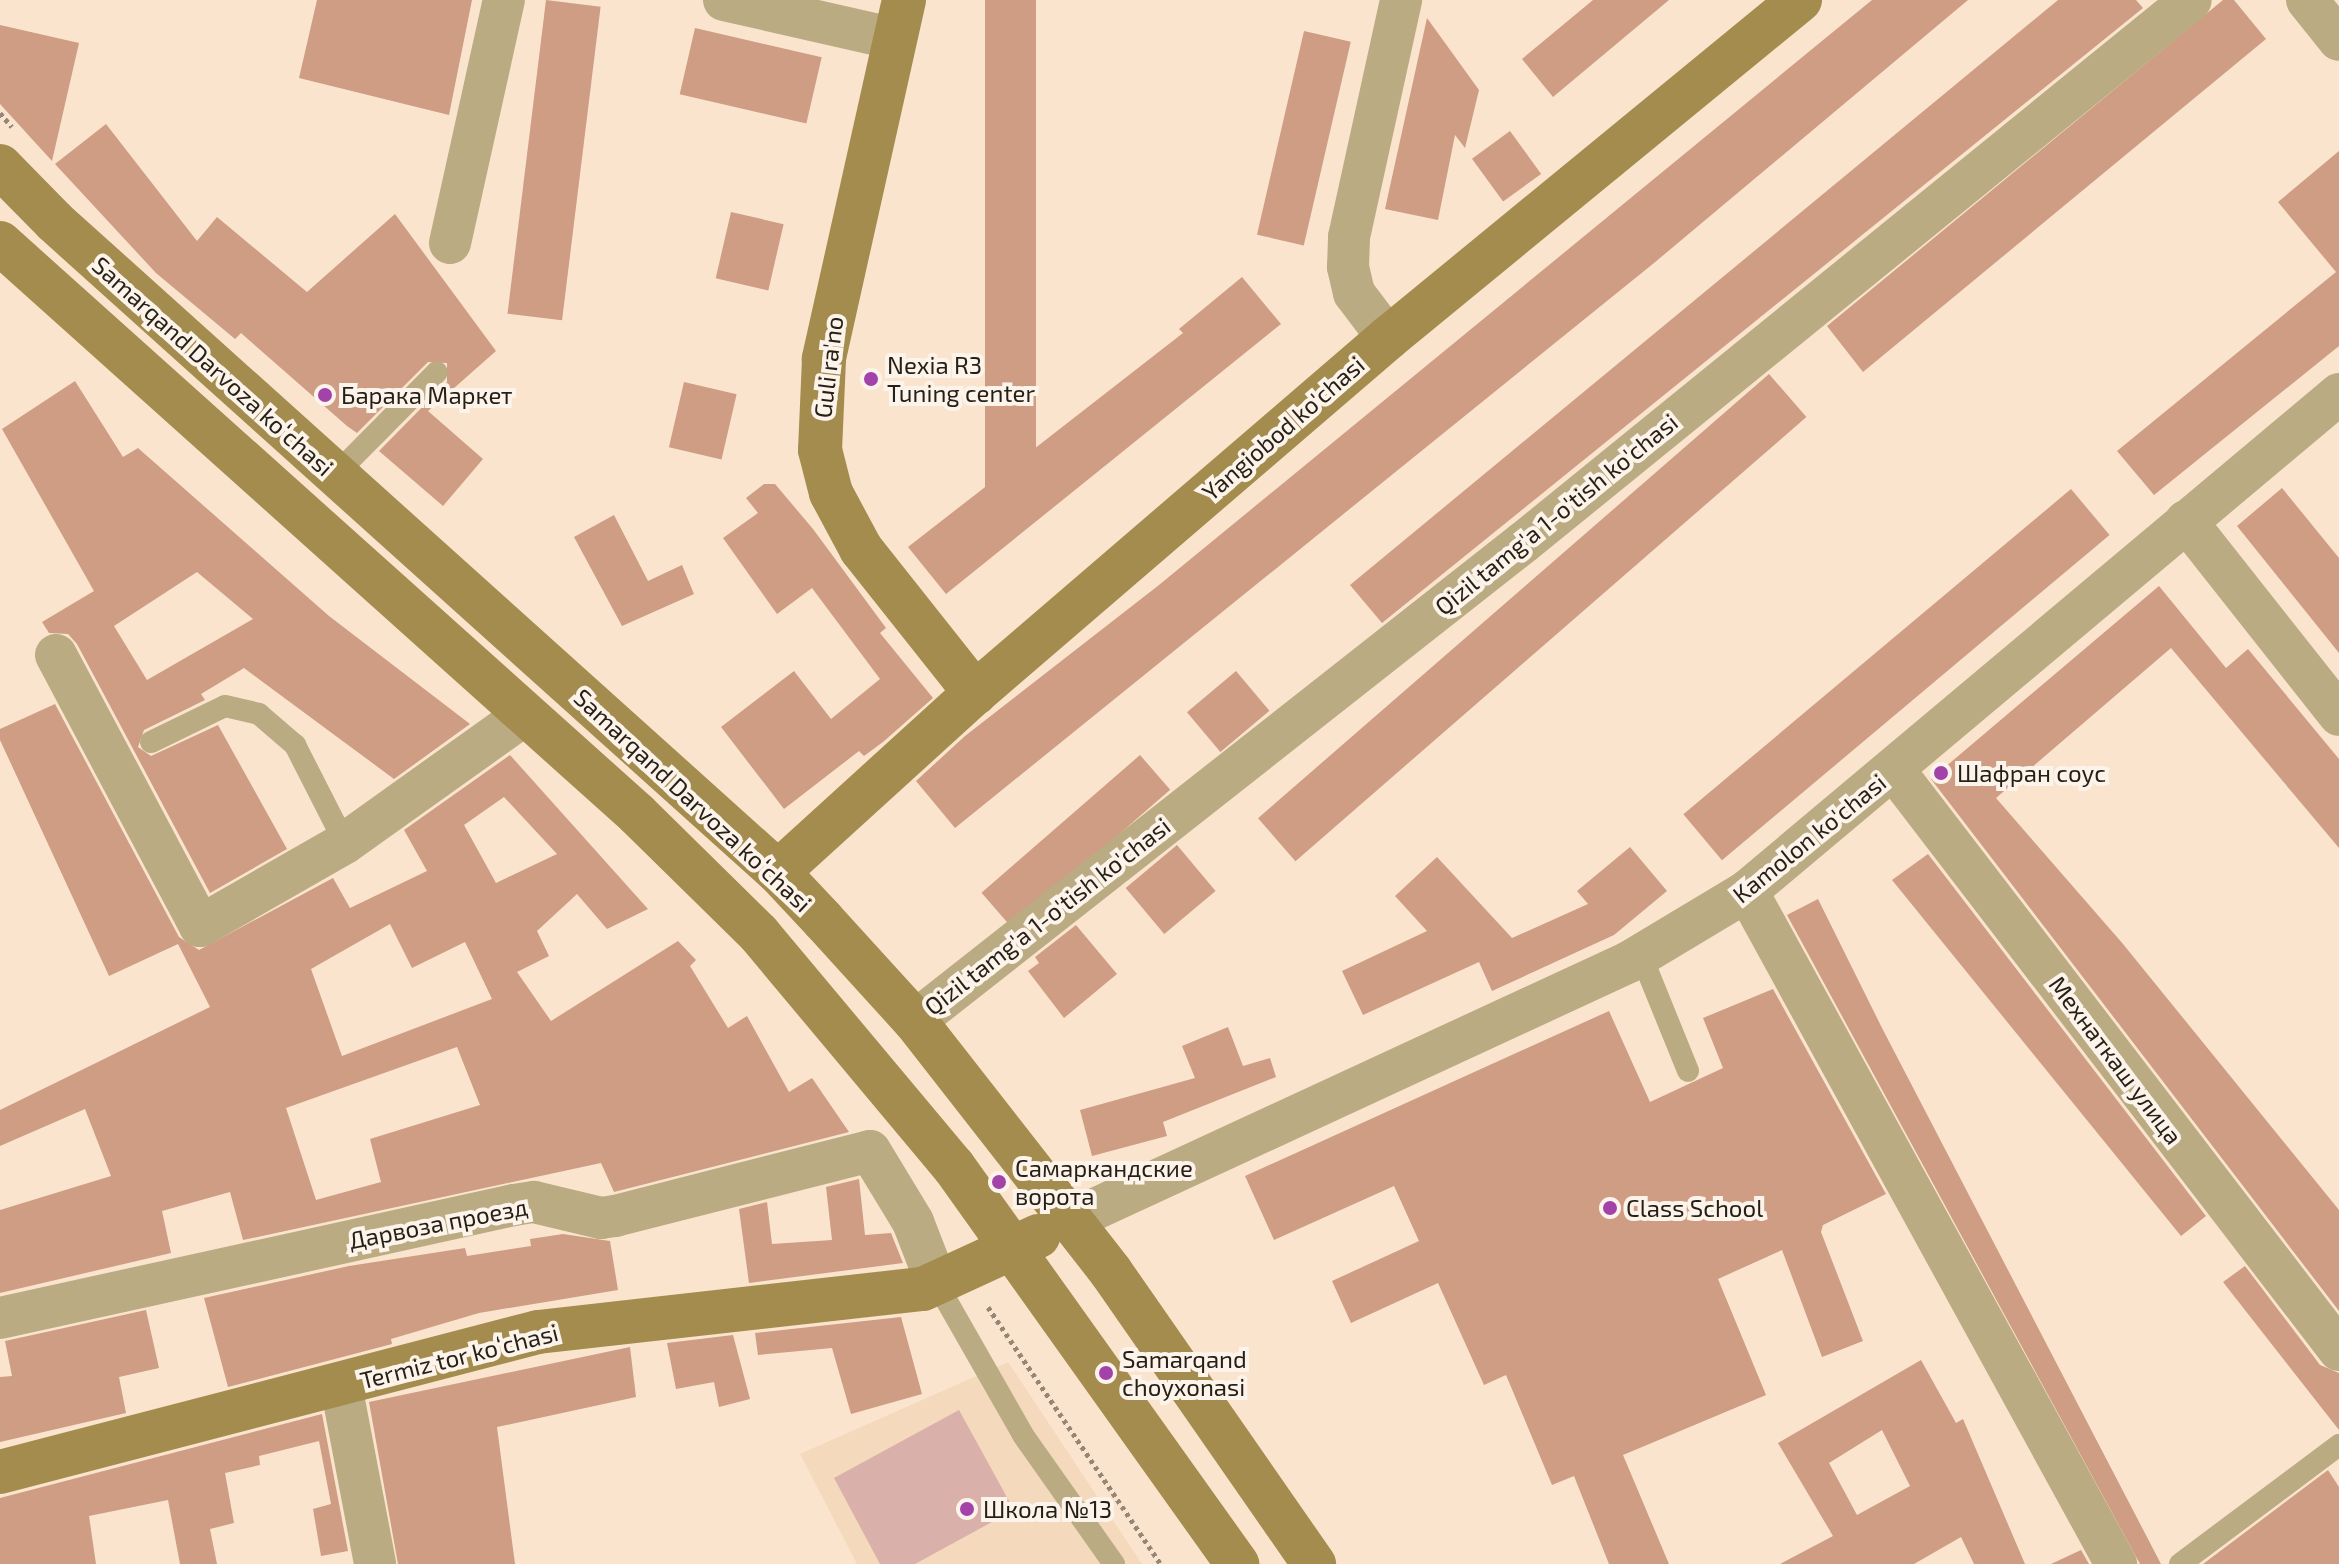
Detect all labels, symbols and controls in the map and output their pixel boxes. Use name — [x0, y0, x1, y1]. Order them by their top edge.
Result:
street label: Samarqand Darvoza koʻchasi — [87, 250, 339, 482]
street label: Guli ra'no — [807, 314, 849, 420]
street label: Yangiobod ko'chasi — [1196, 350, 1370, 506]
place label: Nexia R3 Tuning center — [887, 351, 1035, 407]
marker: Nexia R3 Tuning center — [862, 370, 880, 388]
place label: Барака Маркет — [341, 381, 513, 409]
marker: Барака Маркет — [316, 386, 334, 404]
street label: Qizil tamg'a 1-o'tish ko'chasi — [1429, 407, 1683, 621]
street label: Samarqand Darvoza koʻchasi — [568, 682, 818, 918]
place label: Шафран соус — [1957, 759, 2106, 787]
marker: Шафран соус — [1932, 764, 1950, 782]
street label: Kamolon ko'chasi — [1727, 767, 1891, 909]
street label: Qizil tamg'a 1-o'tish ko'chasi — [918, 811, 1176, 1021]
street label: Мехнаткаш улица — [2043, 970, 2189, 1150]
place label: Самаркандские ворота — [1015, 1154, 1193, 1210]
marker: Самаркандские ворота — [990, 1173, 1008, 1191]
street label: Дарвоза проезд — [346, 1192, 530, 1254]
place label: Class School — [1626, 1194, 1763, 1222]
marker: Class School — [1601, 1199, 1619, 1217]
street label: Termiz tor koʻchasi — [357, 1317, 561, 1395]
place label: Samarqand choyxonasi — [1122, 1345, 1247, 1401]
marker: Samarqand choyxonasi — [1097, 1364, 1115, 1382]
place label: Школа №13 — [983, 1495, 1112, 1523]
marker: Школа №13 — [958, 1500, 976, 1518]

